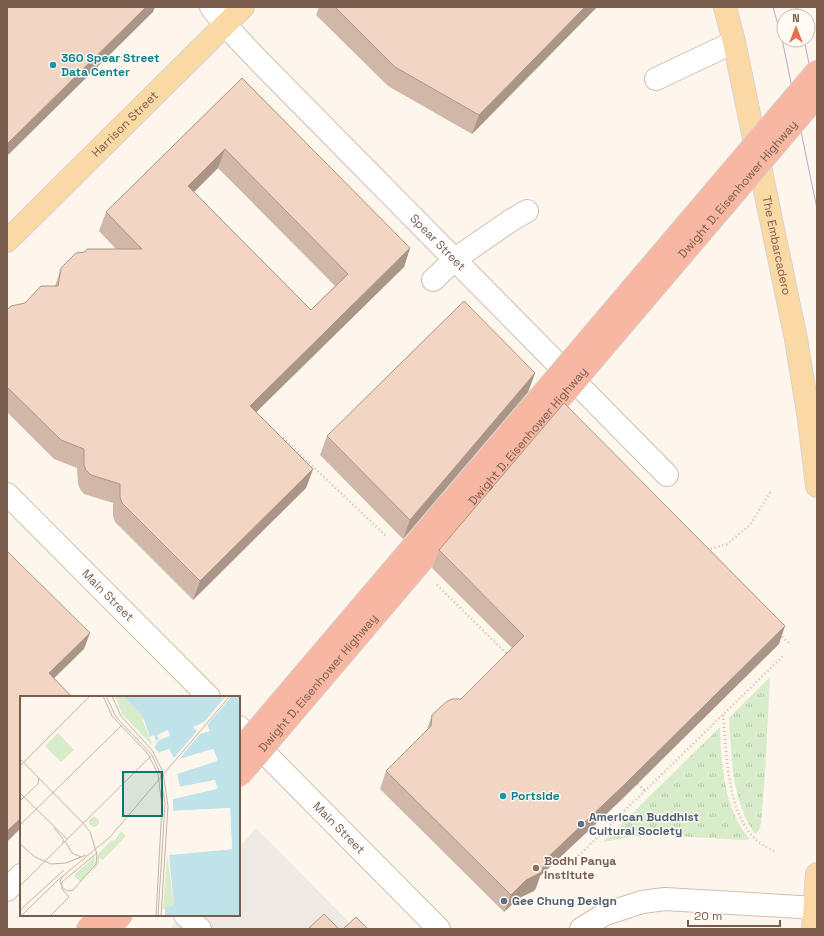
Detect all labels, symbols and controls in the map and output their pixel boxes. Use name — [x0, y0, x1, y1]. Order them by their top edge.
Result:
north arrow — [776, 8, 816, 48]
text: N — [792, 11, 800, 25]
place label: 360 Spear Street Data Center — [61, 50, 160, 80]
marker: 360 Spear Street Data Center — [48, 60, 58, 70]
street label: Harrison Street — [88, 88, 162, 161]
street label: Dwight D. Eisenhower Highway — [674, 117, 801, 262]
street label: The Embarcadero — [758, 194, 795, 297]
street label: Spear Street — [406, 211, 469, 274]
street label: Dwight D. Eisenhower Highway — [465, 364, 591, 509]
street label: Main Street — [78, 566, 137, 625]
street label: Dwight D. Eisenhower Highway — [255, 611, 381, 755]
inset map — [20, 696, 240, 916]
place label: Portside — [511, 788, 560, 804]
marker: Portside — [498, 791, 508, 801]
street label: Main Street — [310, 798, 368, 857]
place label: American Buddhist Cultural Society — [589, 809, 699, 839]
marker: American Buddhist Cultural Society — [576, 819, 586, 829]
place label: Bodhi Panya Institute — [544, 853, 616, 883]
marker: Bodhi Panya Institute — [531, 863, 541, 873]
place label: Gee Chung Design — [512, 893, 617, 909]
marker: Gee Chung Design — [499, 896, 509, 906]
scale bar — [688, 902, 780, 928]
text: 20 m — [694, 908, 722, 924]

